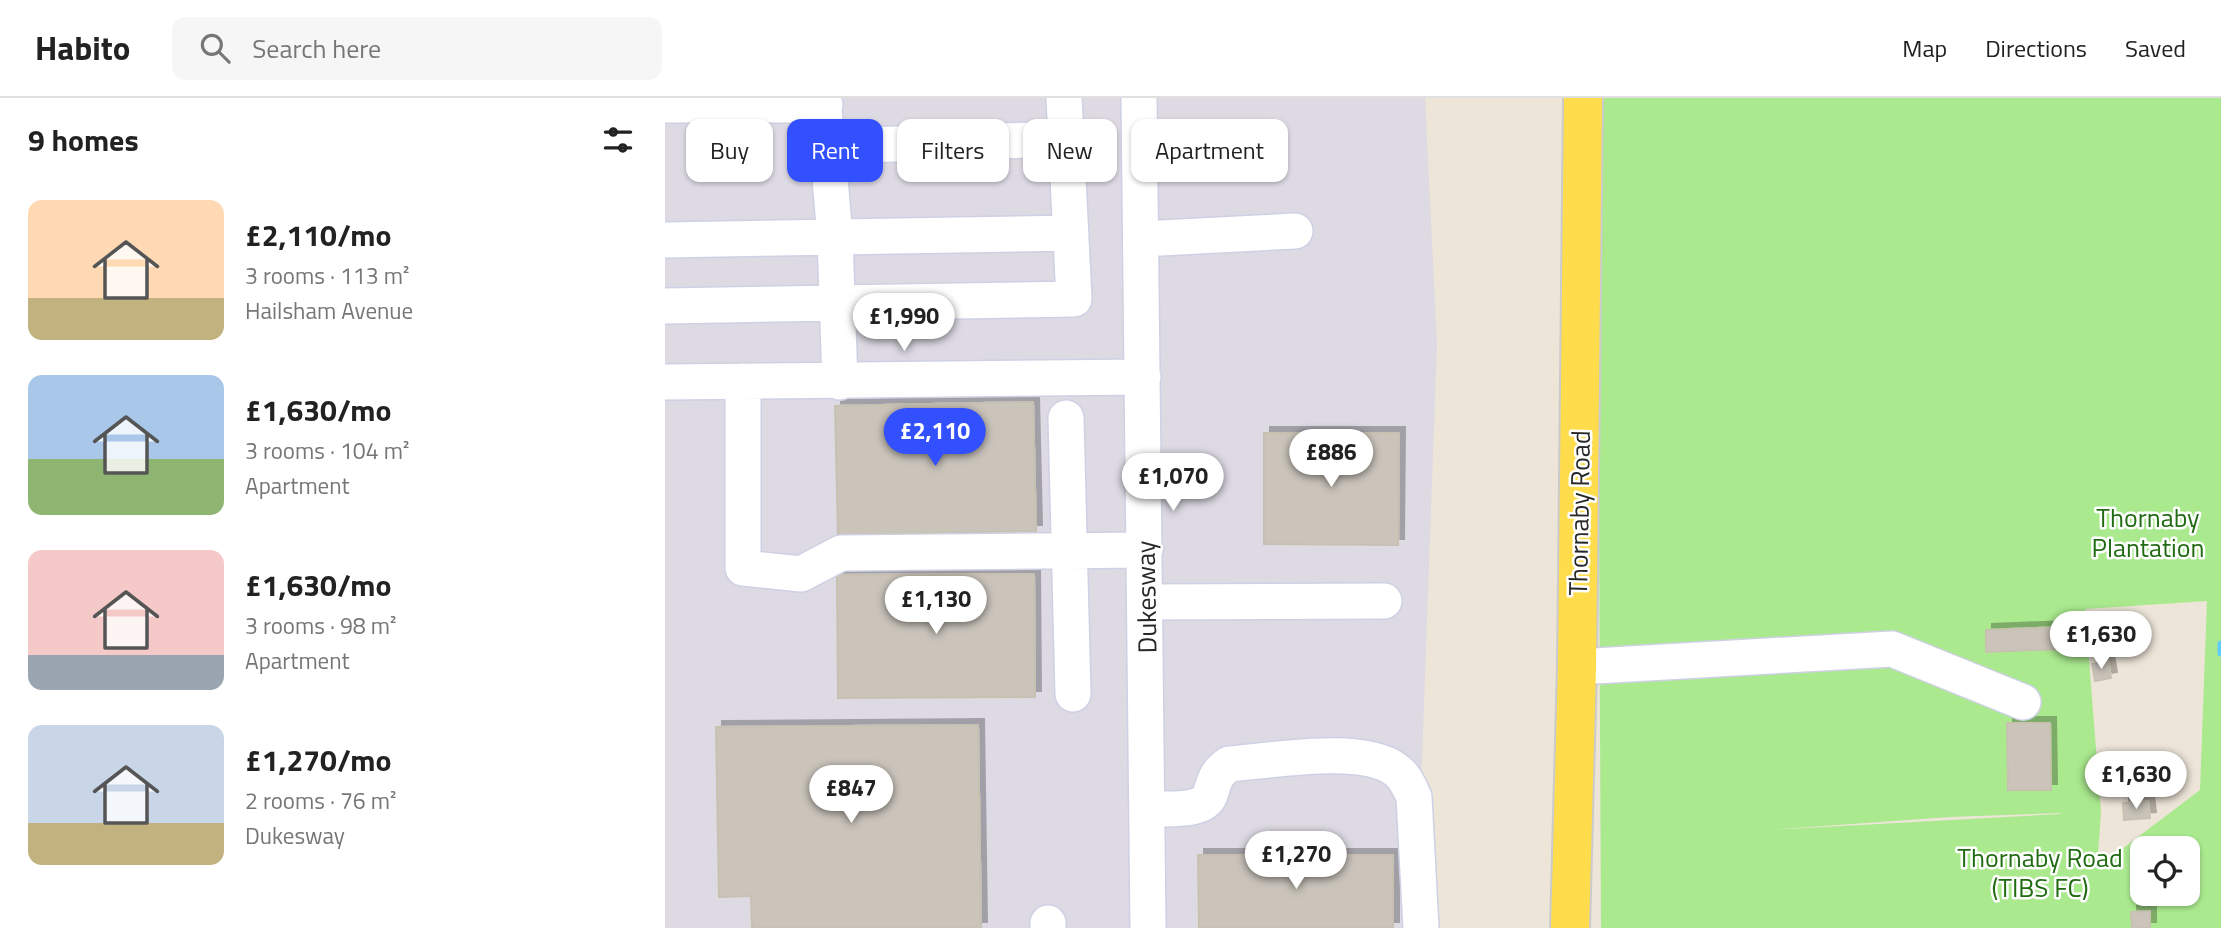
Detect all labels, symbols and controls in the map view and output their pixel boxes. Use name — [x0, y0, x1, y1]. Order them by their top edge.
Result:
search box — [172, 17, 662, 80]
text: Habito — [35, 23, 130, 73]
icon: search — [196, 29, 234, 67]
text: Search here — [252, 29, 381, 68]
text: Map — [1902, 30, 1947, 66]
text: Directions — [1985, 30, 2087, 66]
text: Saved — [2125, 30, 2186, 66]
text: 9 homes — [28, 117, 139, 163]
chip: Buy — [686, 119, 773, 182]
chip: Rent — [787, 119, 883, 182]
chip: Filters — [897, 119, 1009, 182]
chip: New — [1023, 119, 1117, 182]
chip: Apartment — [1131, 119, 1288, 182]
icon: filters — [599, 121, 637, 159]
text: £2,110/mo — [245, 212, 391, 258]
icon: home — [84, 228, 168, 312]
text: 3 rooms · 113 m² — [245, 258, 409, 293]
text: Hailsham Avenue — [245, 293, 413, 328]
pin: £1,990 — [847, 294, 961, 353]
text: £1,990 — [869, 298, 939, 333]
text: £1,630/mo — [245, 387, 391, 433]
icon: home — [84, 403, 168, 487]
pin: £2,110 — [878, 408, 992, 468]
text: £2,110 — [900, 413, 970, 448]
pin: £886 — [1290, 430, 1372, 489]
street label: Thornaby Road — [1558, 430, 1600, 596]
text: 3 rooms · 104 m² — [245, 433, 409, 468]
text: £886 — [1305, 434, 1357, 469]
pin: £1,070 — [1116, 454, 1230, 513]
text: £1,070 — [1138, 458, 1208, 493]
text: Apartment — [245, 468, 350, 503]
park label: Thornaby Plantation — [2092, 498, 2205, 567]
street label: Dukesway — [1126, 540, 1166, 654]
text: £1,630/mo — [245, 562, 391, 608]
pin: £1,130 — [879, 576, 993, 636]
icon: home — [84, 578, 168, 662]
text: £1,130 — [901, 581, 971, 616]
text: 3 rooms · 98 m² — [245, 608, 396, 643]
pin: £1,630 — [2044, 612, 2158, 671]
text: £1,630 — [2066, 616, 2136, 651]
text: Apartment — [245, 643, 350, 678]
text: £1,270/mo — [245, 737, 391, 783]
pin: £1,630 — [2079, 752, 2193, 811]
icon: home — [84, 753, 168, 837]
text: £1,630 — [2101, 756, 2171, 791]
pin: £847 — [810, 766, 892, 825]
text: £847 — [825, 770, 877, 805]
text: 2 rooms · 76 m² — [245, 783, 396, 818]
text: Dukesway — [245, 818, 345, 853]
pin: £1,270 — [1239, 832, 1353, 891]
text: £1,270 — [1261, 836, 1331, 871]
map controls — [2130, 836, 2200, 906]
button: locate — [2130, 836, 2200, 906]
park label: Thornaby Road (TIBS FC) — [1957, 838, 2123, 907]

